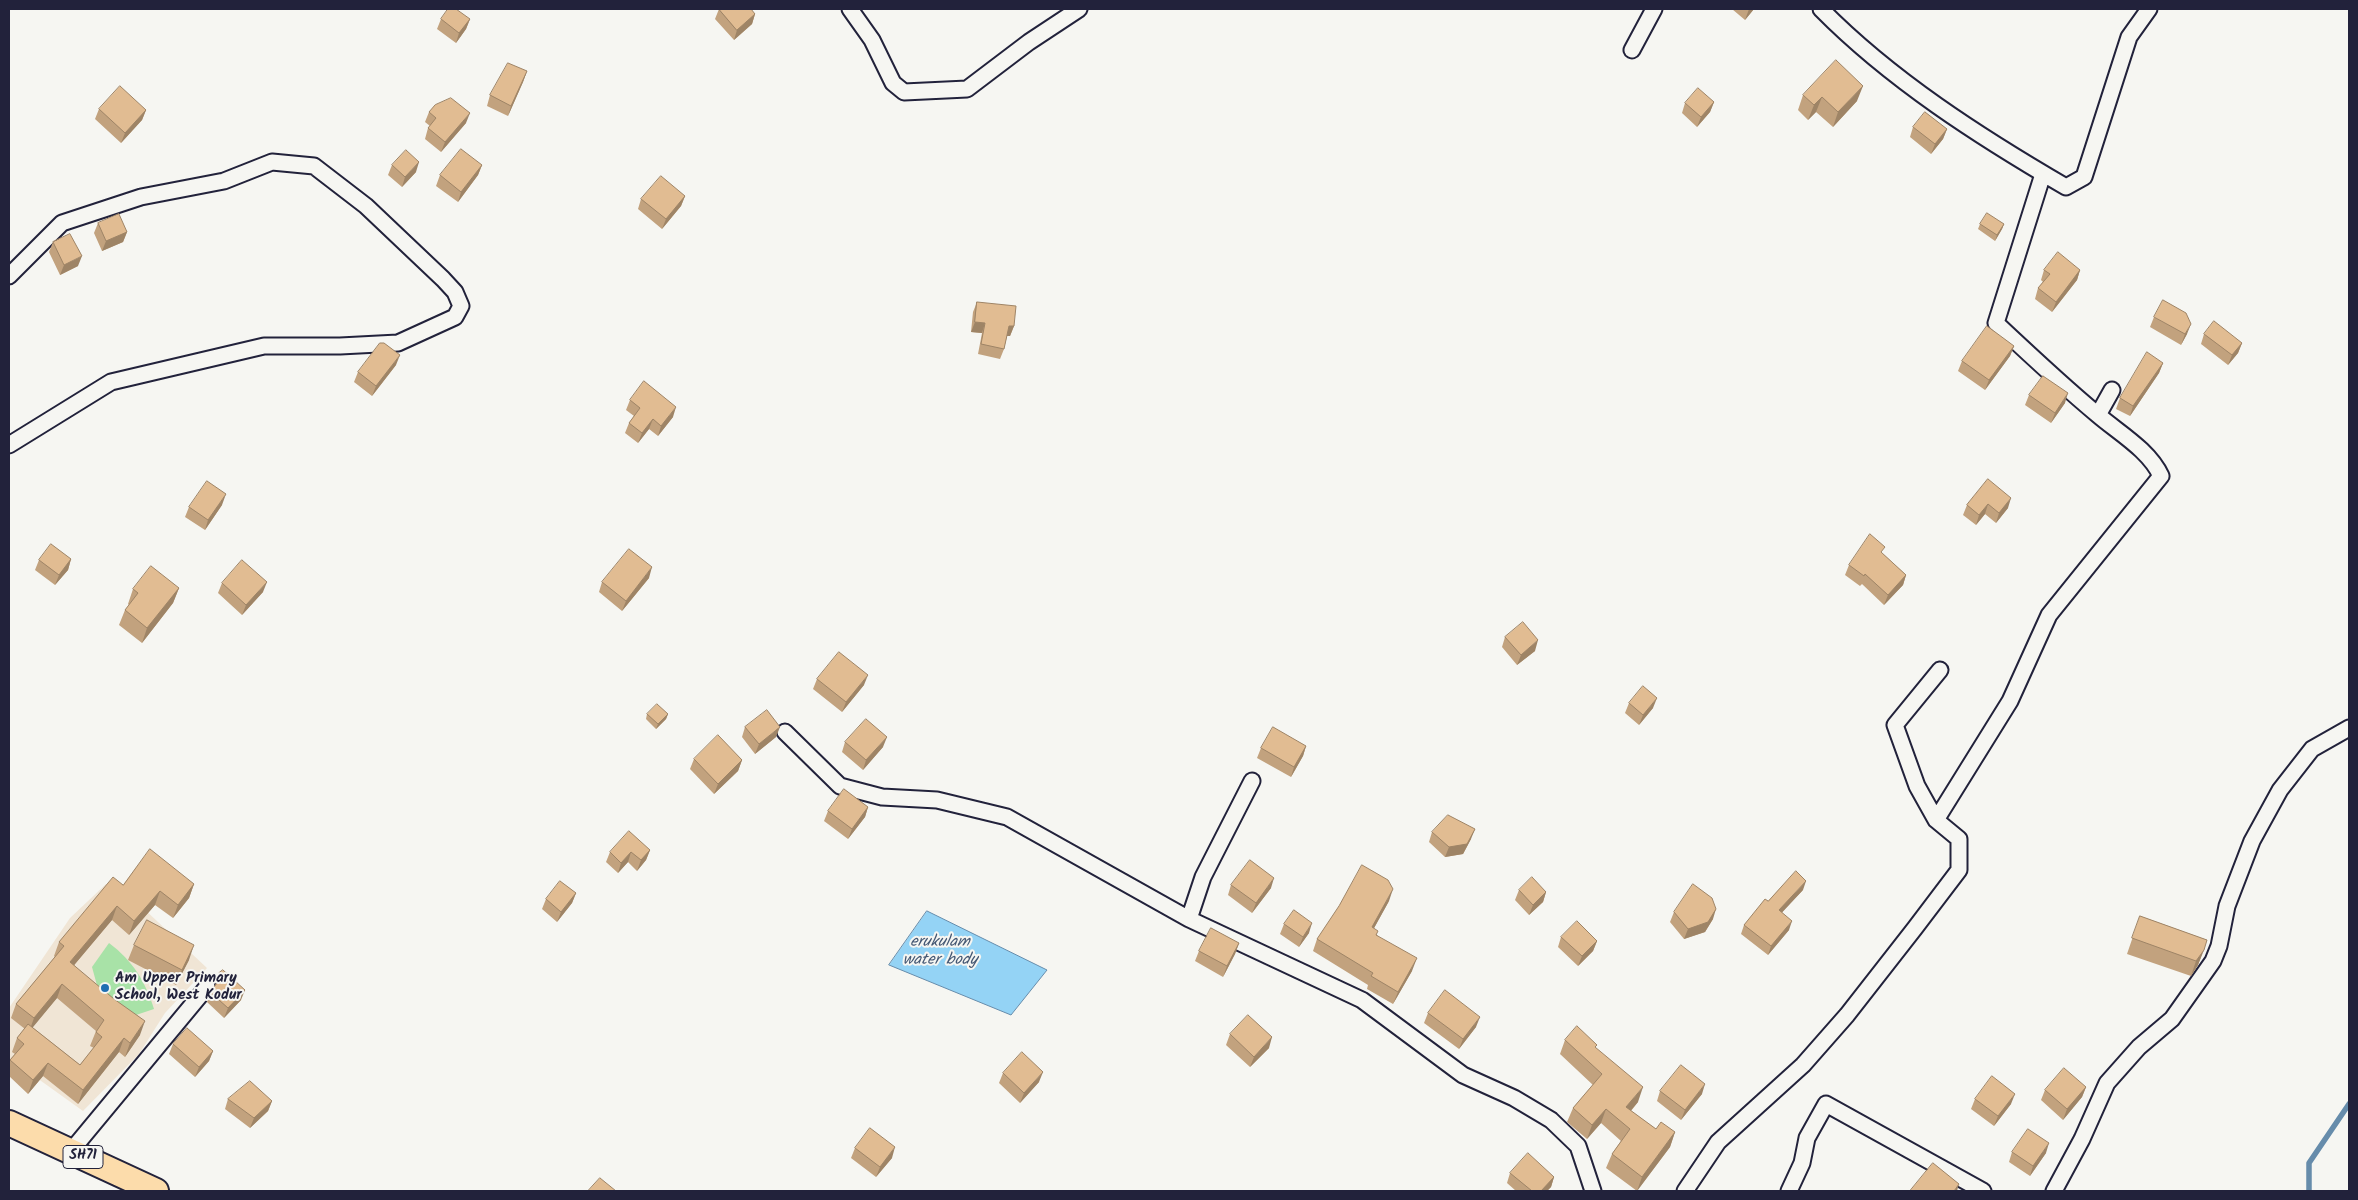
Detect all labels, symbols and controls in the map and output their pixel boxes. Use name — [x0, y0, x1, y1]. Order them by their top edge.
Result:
water label: erukulam water body — [903, 933, 977, 971]
place label: Am Upper Primary School, West Kodur — [115, 970, 242, 1005]
marker: Am Upper Primary School, West Kodur — [99, 982, 111, 994]
road number: SH71 — [63, 1146, 103, 1168]

